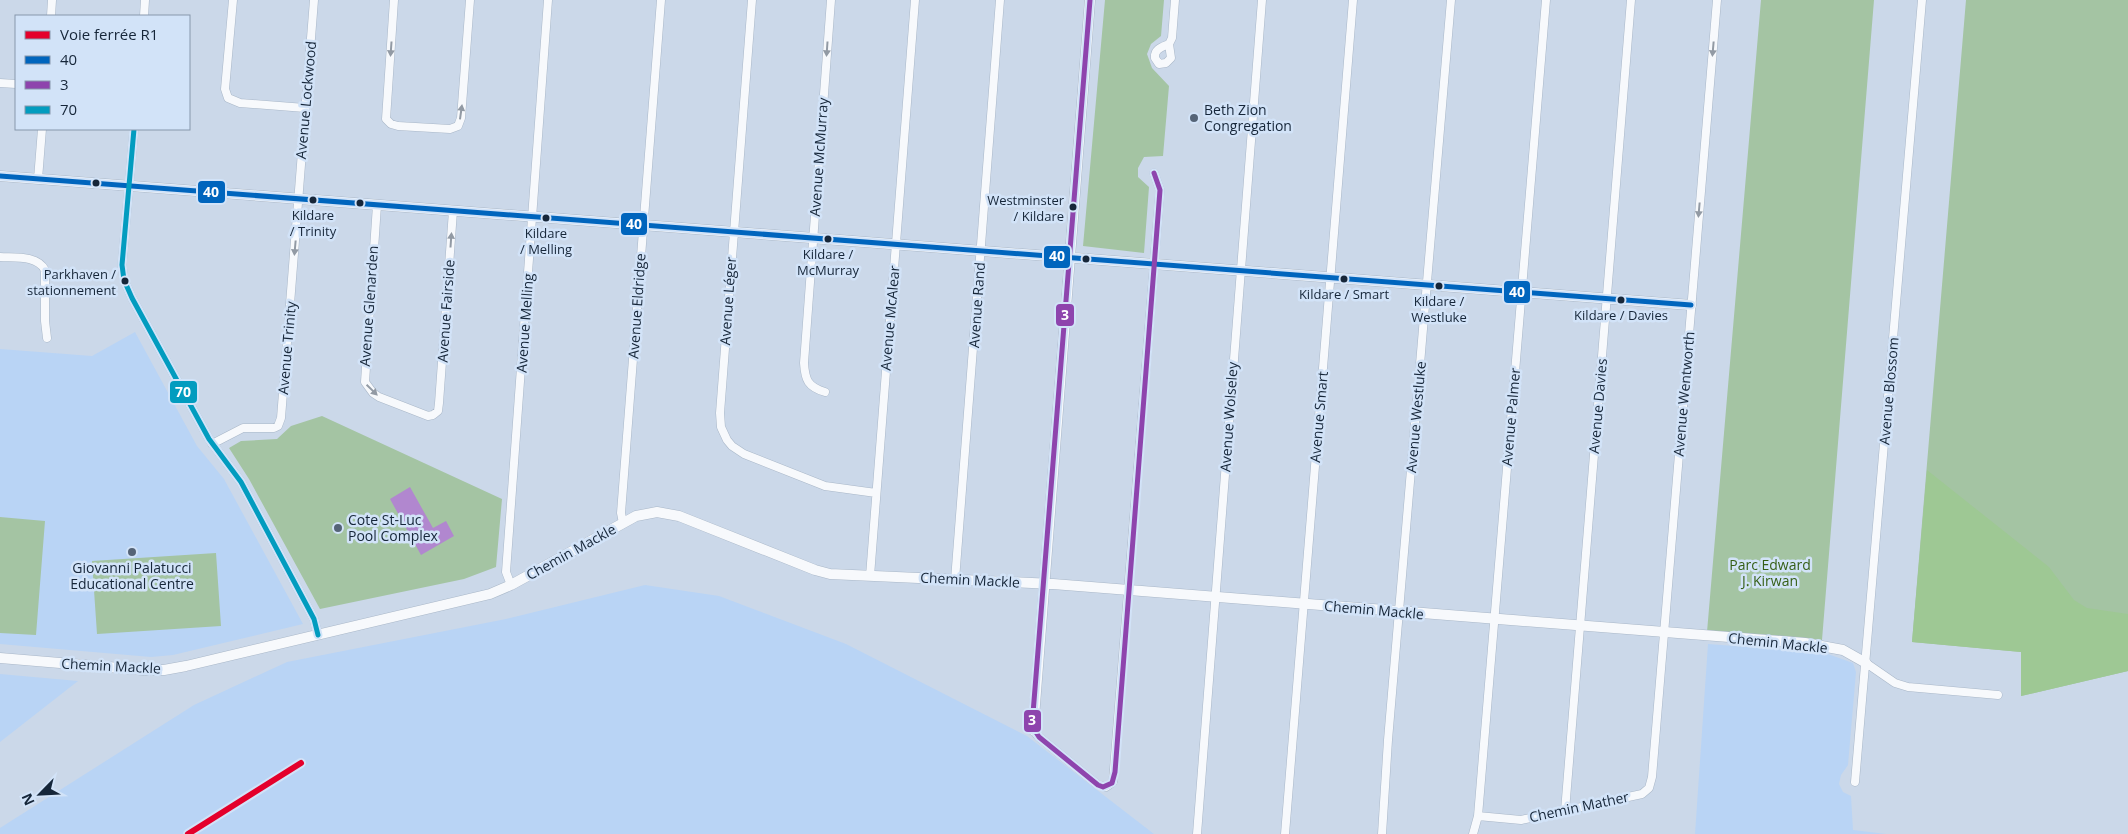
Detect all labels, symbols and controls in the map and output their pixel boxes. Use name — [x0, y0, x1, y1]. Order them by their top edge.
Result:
legend — [15, 15, 190, 130]
text: Voie ferrée R1 — [60, 24, 158, 44]
street label: Avenue Lockwood — [291, 40, 320, 160]
one-way arrow — [386, 41, 394, 57]
one-way arrow — [823, 41, 831, 57]
one-way arrow — [1708, 41, 1716, 57]
text: 40 — [60, 49, 77, 69]
text: 3 — [60, 74, 69, 94]
street label: Avenue McMurray — [805, 96, 832, 217]
text: 70 — [60, 99, 77, 119]
place label: Beth Zion Congregation — [1204, 100, 1292, 135]
one-way arrow — [457, 104, 465, 120]
marker: Beth Zion Congregation — [1188, 112, 1200, 124]
unlabelled marker — [91, 178, 101, 188]
line badge: 40 — [197, 180, 226, 204]
text: 40 — [203, 182, 219, 201]
place label: Westminster / Kildare — [987, 191, 1065, 225]
marker: Kildare / Trinity — [308, 195, 318, 205]
unlabelled marker — [355, 198, 365, 208]
marker: Westminster / Kildare — [1068, 202, 1078, 212]
one-way arrow — [1695, 203, 1703, 219]
place label: Kildare / Trinity — [290, 206, 337, 240]
line badge: 40 — [620, 212, 648, 236]
marker: Kildare / Melling — [541, 213, 551, 223]
text: 40 — [626, 214, 642, 233]
place label: Kildare / Melling — [520, 224, 572, 258]
one-way arrow — [447, 232, 455, 248]
marker: Kildare / McMurray — [823, 234, 833, 244]
one-way arrow — [291, 240, 299, 256]
street label: Avenue Glenarden — [355, 245, 382, 367]
place label: Kildare / McMurray — [797, 245, 859, 279]
line badge: 40 — [1043, 245, 1071, 269]
text: 40 — [1049, 246, 1065, 265]
street label: Avenue Eldridge — [623, 253, 650, 359]
unlabelled marker — [1081, 254, 1091, 264]
street label: Avenue Léger — [715, 256, 740, 346]
street label: Avenue Fairside — [432, 259, 459, 363]
street label: Avenue Rand — [964, 261, 989, 348]
street label: Avenue McAlear — [875, 264, 904, 371]
place label: Parkhaven / stationnement — [27, 265, 116, 299]
street label: Avenue Melling — [512, 272, 537, 373]
marker: Kildare / Smart — [1339, 274, 1349, 284]
marker: Parkhaven / stationnement — [120, 276, 130, 286]
line badge: 40 — [1503, 280, 1531, 304]
marker: Kildare / Westluke — [1434, 281, 1444, 291]
text: 40 — [1509, 282, 1525, 301]
place label: Kildare / Smart — [1299, 285, 1389, 303]
place label: Kildare / Westluke — [1411, 292, 1467, 326]
marker: Kildare / Davies — [1616, 295, 1626, 305]
street label: Avenue Trinity — [273, 300, 300, 395]
line badge: 3 — [1055, 303, 1075, 327]
text: 3 — [1061, 305, 1069, 324]
place label: Kildare / Davies — [1574, 306, 1668, 324]
street label: Avenue Wentworth — [1669, 331, 1698, 457]
street label: Avenue Blossom — [1874, 336, 1903, 446]
street label: Avenue Davies — [1584, 357, 1611, 454]
street label: Avenue Wolseley — [1215, 360, 1242, 473]
street label: Avenue Westluke — [1401, 360, 1430, 474]
street label: Avenue Palmer — [1497, 367, 1524, 467]
street label: Avenue Smart — [1305, 371, 1332, 463]
line badge: 70 — [169, 380, 198, 404]
text: 70 — [175, 382, 191, 401]
one-way arrow — [366, 384, 378, 396]
place label: Cote St-Luc Pool Complex — [348, 510, 439, 545]
street label: Chemin Mackle — [523, 519, 619, 584]
marker: Cote St-Luc Pool Complex — [332, 522, 344, 534]
marker: Giovanni Palatucci Educational Centre — [126, 546, 138, 558]
park label: Parc Edward J. Kirwan — [1729, 555, 1811, 590]
place label: Giovanni Palatucci Educational Centre — [70, 558, 194, 593]
street label: Chemin Mackle — [920, 567, 1020, 592]
street label: Chemin Mackle — [1323, 596, 1425, 623]
street label: Chemin Mackle — [1727, 628, 1829, 657]
street label: Chemin Mackle — [61, 653, 161, 678]
line badge: 3 — [1023, 709, 1042, 733]
text: 3 — [1028, 710, 1036, 729]
north arrow — [15, 769, 65, 819]
street label: Chemin Mather — [1527, 787, 1631, 826]
text: N — [17, 790, 39, 809]

